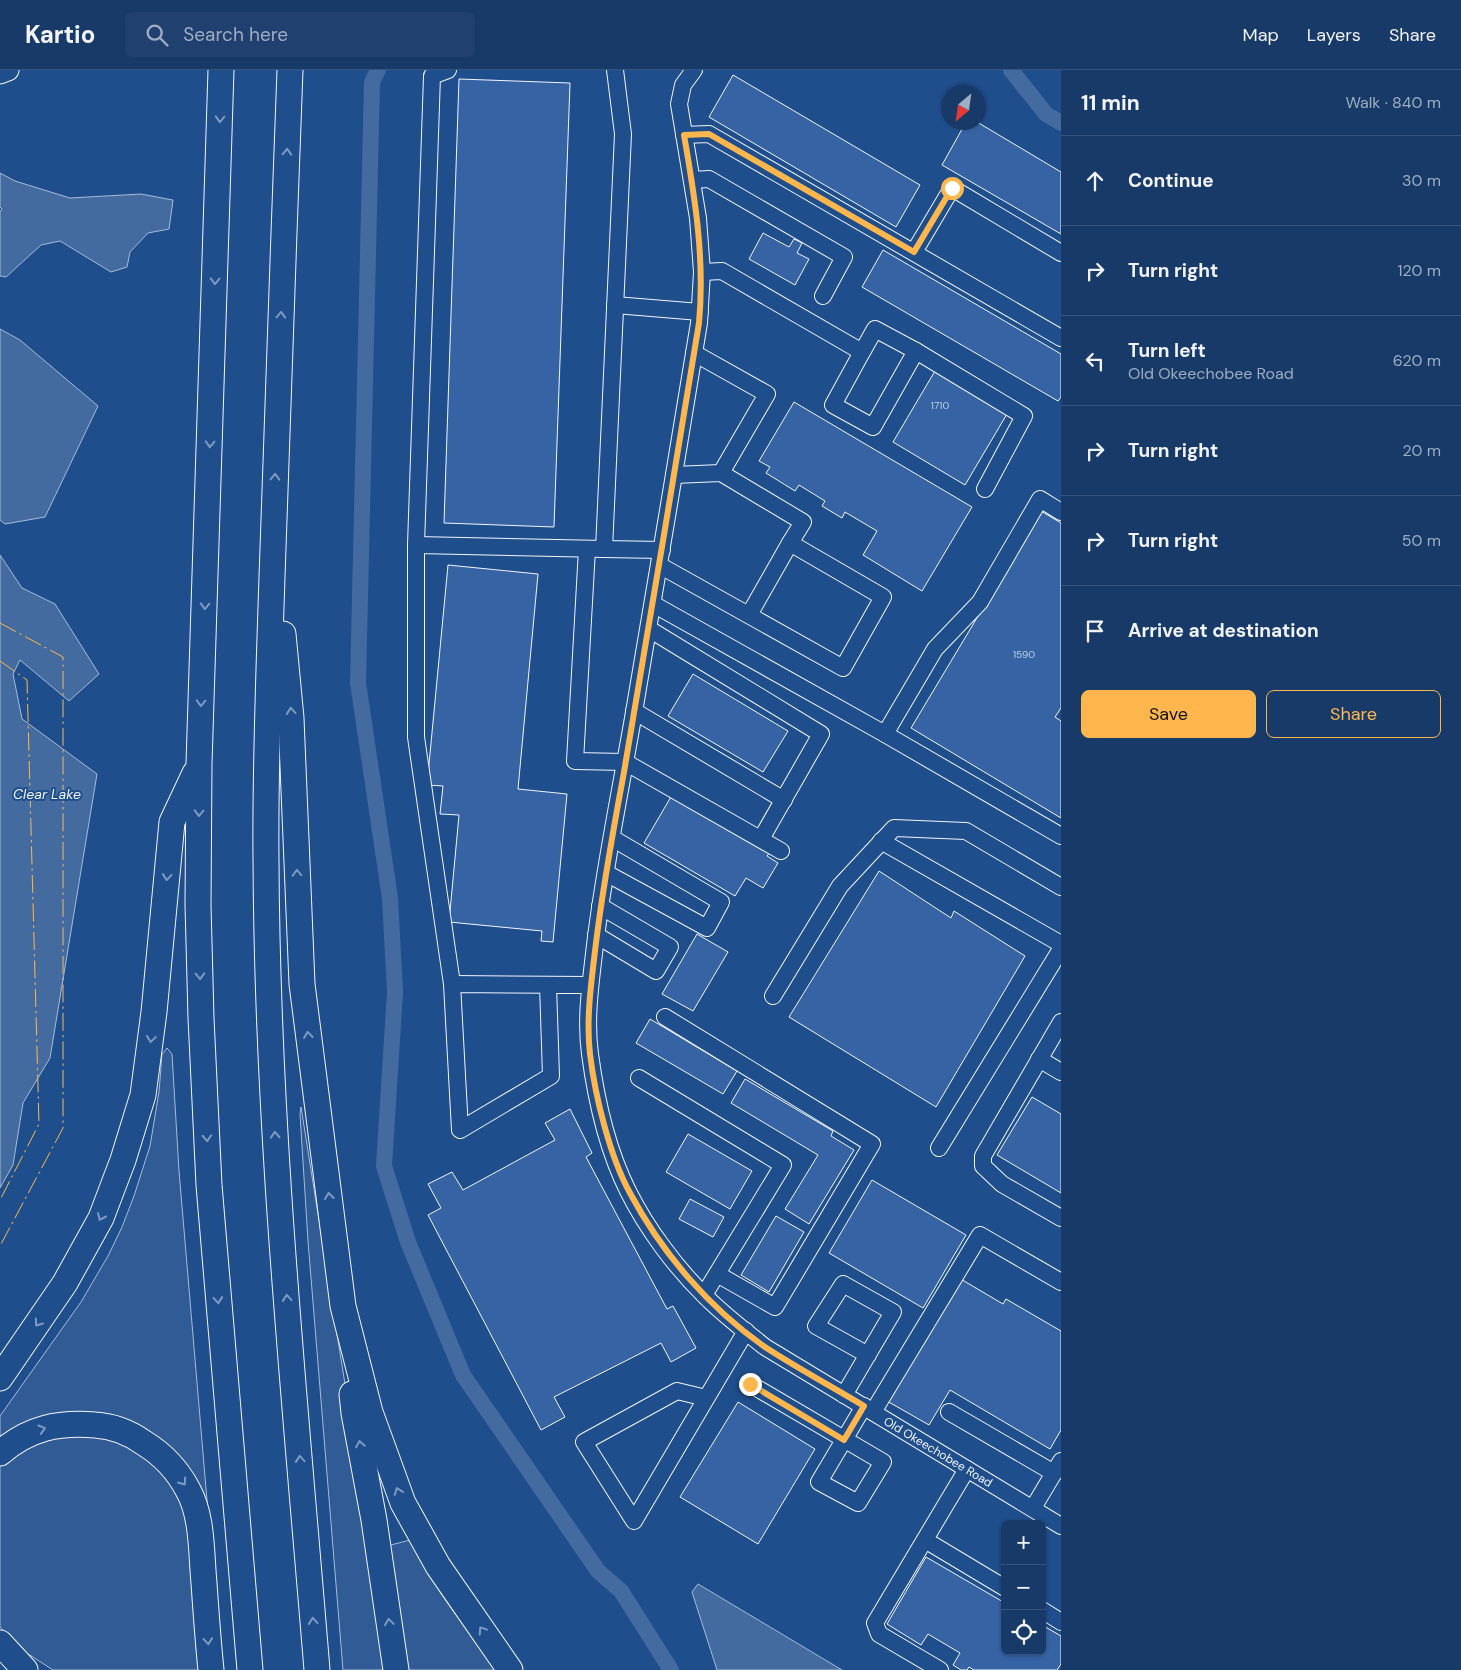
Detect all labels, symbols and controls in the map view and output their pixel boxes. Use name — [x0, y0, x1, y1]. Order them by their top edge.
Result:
search box — [125, 12, 475, 57]
text: Kartio — [25, 19, 95, 50]
icon: search — [143, 21, 171, 49]
text: Search here — [183, 22, 288, 47]
text: Map — [1243, 23, 1279, 47]
text: Layers — [1307, 23, 1361, 47]
text: Share — [1389, 23, 1436, 47]
north arrow — [941, 85, 986, 130]
text: 11 min — [1081, 89, 1140, 117]
text: Walk · 840 m — [1345, 92, 1441, 113]
one-way arrow — [215, 115, 225, 123]
one-way arrow — [281, 148, 292, 156]
icon: ahead — [1081, 167, 1109, 195]
text: Continue — [1128, 168, 1214, 193]
text: 30 m — [1402, 170, 1441, 191]
route start — [941, 177, 964, 200]
icon: right — [1081, 257, 1109, 285]
text: Turn right — [1128, 258, 1218, 283]
text: 120 m — [1397, 260, 1441, 281]
one-way arrow — [209, 277, 220, 285]
one-way arrow — [276, 311, 286, 318]
text: Turn left — [1128, 338, 1206, 363]
icon: left — [1081, 347, 1109, 375]
text: 620 m — [1393, 350, 1441, 371]
text: Old Okeechobee Road — [1128, 363, 1294, 384]
house number: 1710 — [931, 399, 949, 412]
icon: right — [1081, 437, 1109, 465]
text: Turn right — [1128, 438, 1218, 463]
one-way arrow — [204, 440, 215, 448]
text: 20 m — [1402, 440, 1441, 461]
one-way arrow — [270, 473, 280, 481]
icon: right — [1081, 527, 1109, 555]
text: Turn right — [1128, 528, 1218, 553]
text: 50 m — [1402, 530, 1441, 551]
one-way arrow — [199, 602, 210, 610]
icon: arrive — [1081, 617, 1109, 645]
text: Arrive at destination — [1128, 618, 1319, 643]
house number: 1590 — [1013, 648, 1035, 661]
button: Save — [1081, 690, 1256, 738]
button: Share — [1266, 690, 1441, 738]
one-way arrow — [196, 699, 207, 707]
one-way arrow — [285, 706, 296, 714]
water label: Clear Lake — [13, 785, 81, 803]
one-way arrow — [193, 809, 204, 817]
one-way arrow — [292, 869, 303, 877]
one-way arrow — [162, 873, 173, 881]
one-way arrow — [194, 972, 205, 980]
one-way arrow — [303, 1031, 314, 1039]
one-way arrow — [146, 1035, 157, 1043]
one-way arrow — [269, 1131, 280, 1139]
one-way arrow — [201, 1134, 212, 1142]
one-way arrow — [324, 1192, 335, 1200]
one-way arrow — [97, 1212, 107, 1221]
one-way arrow — [281, 1293, 292, 1301]
one-way arrow — [212, 1296, 223, 1304]
one-way arrow — [35, 1318, 44, 1327]
route end — [739, 1373, 762, 1396]
street label: Old Okeechobee Road — [881, 1413, 995, 1491]
one-way arrow — [37, 1425, 46, 1435]
one-way arrow — [355, 1440, 365, 1449]
one-way arrow — [295, 1455, 306, 1463]
one-way arrow — [177, 1476, 186, 1486]
one-way arrow — [394, 1488, 404, 1496]
map controls — [1001, 1520, 1046, 1655]
button: + — [1001, 1520, 1046, 1565]
button: − — [1001, 1565, 1046, 1610]
button: locate — [1001, 1610, 1046, 1655]
one-way arrow — [308, 1617, 319, 1625]
one-way arrow — [384, 1617, 394, 1626]
one-way arrow — [479, 1626, 488, 1636]
one-way arrow — [203, 1637, 214, 1645]

